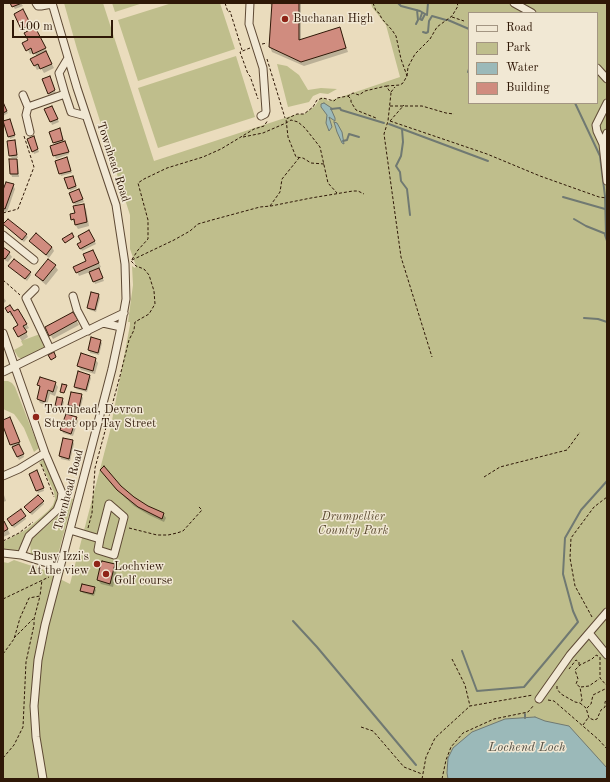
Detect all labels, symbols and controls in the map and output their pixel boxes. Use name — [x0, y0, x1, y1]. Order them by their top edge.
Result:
scale bar — [14, 12, 115, 38]
place label: Buchanan High — [293, 12, 373, 26]
legend — [468, 12, 598, 104]
marker: Buchanan High — [280, 14, 290, 24]
text: 100 m — [19, 21, 53, 33]
text: Road — [506, 22, 533, 34]
text: Park — [506, 42, 531, 54]
text: Water — [506, 62, 538, 74]
text: Building — [506, 82, 550, 94]
street label: Townhead Road — [93, 120, 133, 204]
place label: Townhead, Devron Street opp Tay Street — [44, 403, 156, 431]
marker: Townhead, Devron Street opp Tay Street — [31, 412, 41, 422]
street label: Townhead Road — [51, 448, 87, 532]
park label: Drumpellier Country Park — [318, 510, 388, 538]
place label: Busy Izzi's At the view — [28, 550, 89, 578]
marker: Busy Izzi's At the view — [92, 559, 102, 569]
place label: Lochview Golf course — [114, 560, 172, 588]
marker: Lochview Golf course — [101, 569, 111, 579]
water label: Lochend Loch — [488, 740, 566, 756]

